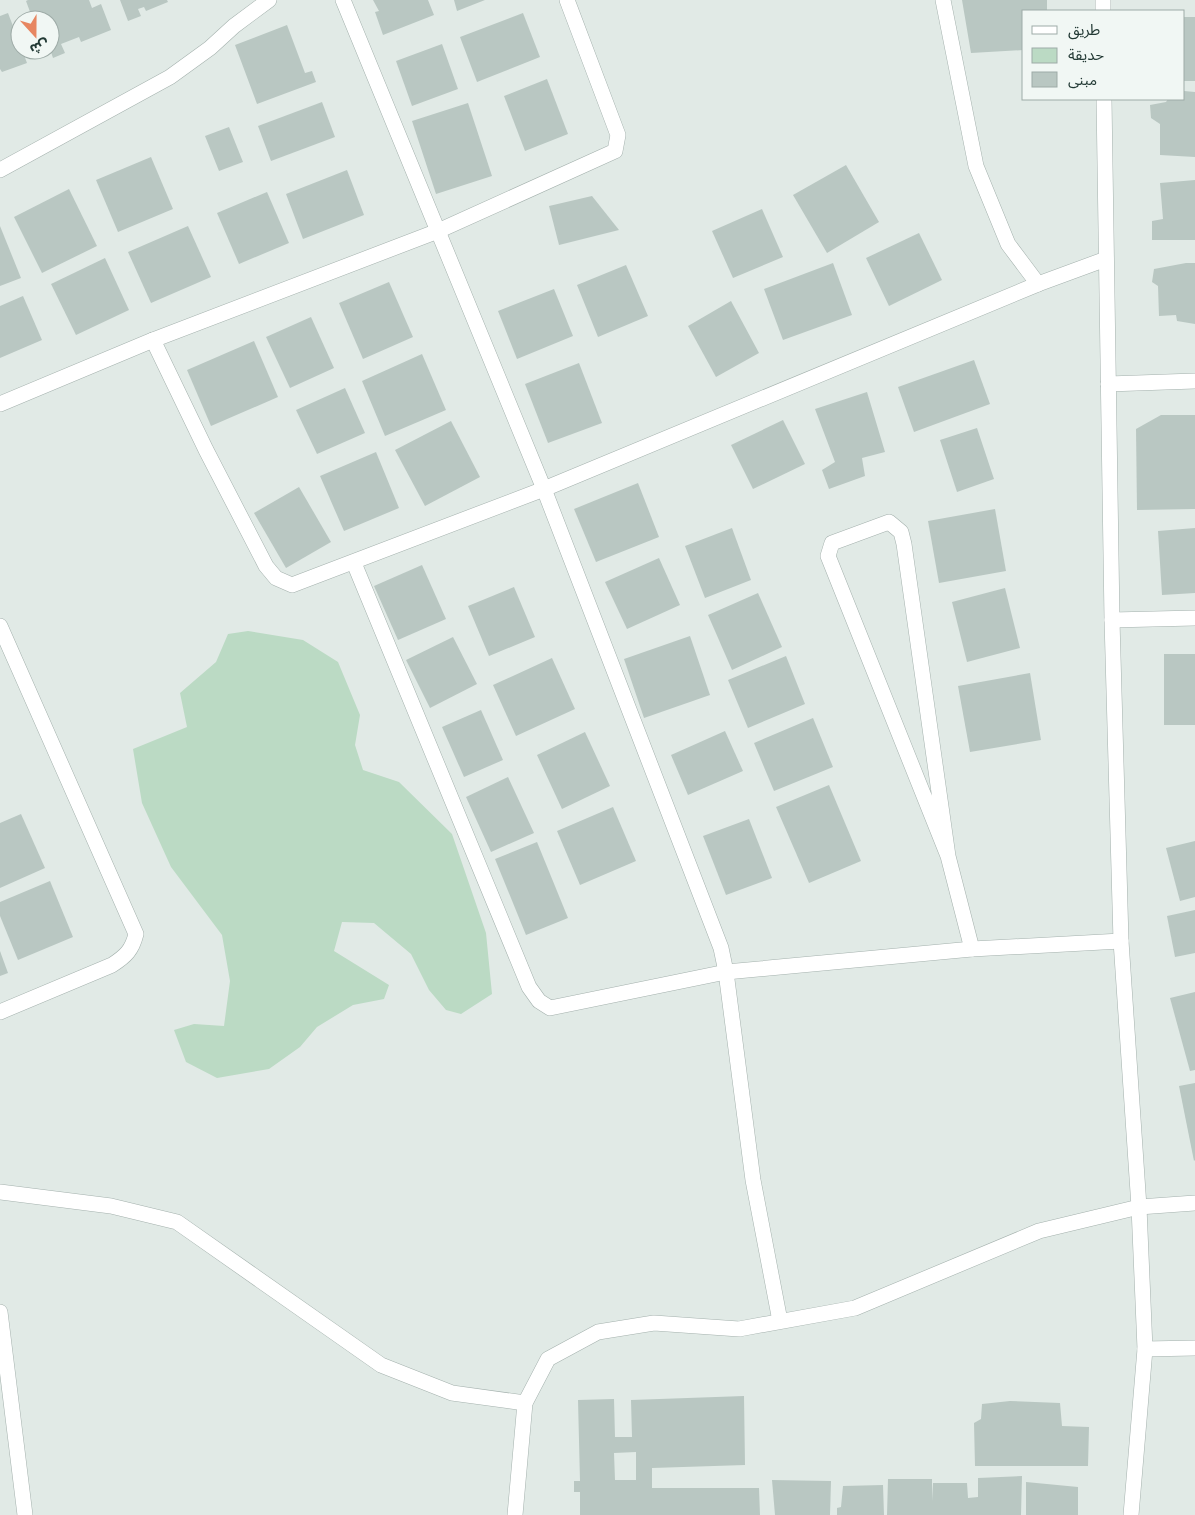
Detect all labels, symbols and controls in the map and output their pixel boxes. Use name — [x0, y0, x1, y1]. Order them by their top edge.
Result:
north arrow — [10, 10, 60, 60]
legend — [1022, 10, 1185, 100]
text: طريق — [1068, 21, 1100, 40]
text: ش — [28, 36, 51, 58]
text: حديقة — [1068, 46, 1104, 63]
text: مبنى — [1068, 71, 1097, 89]

